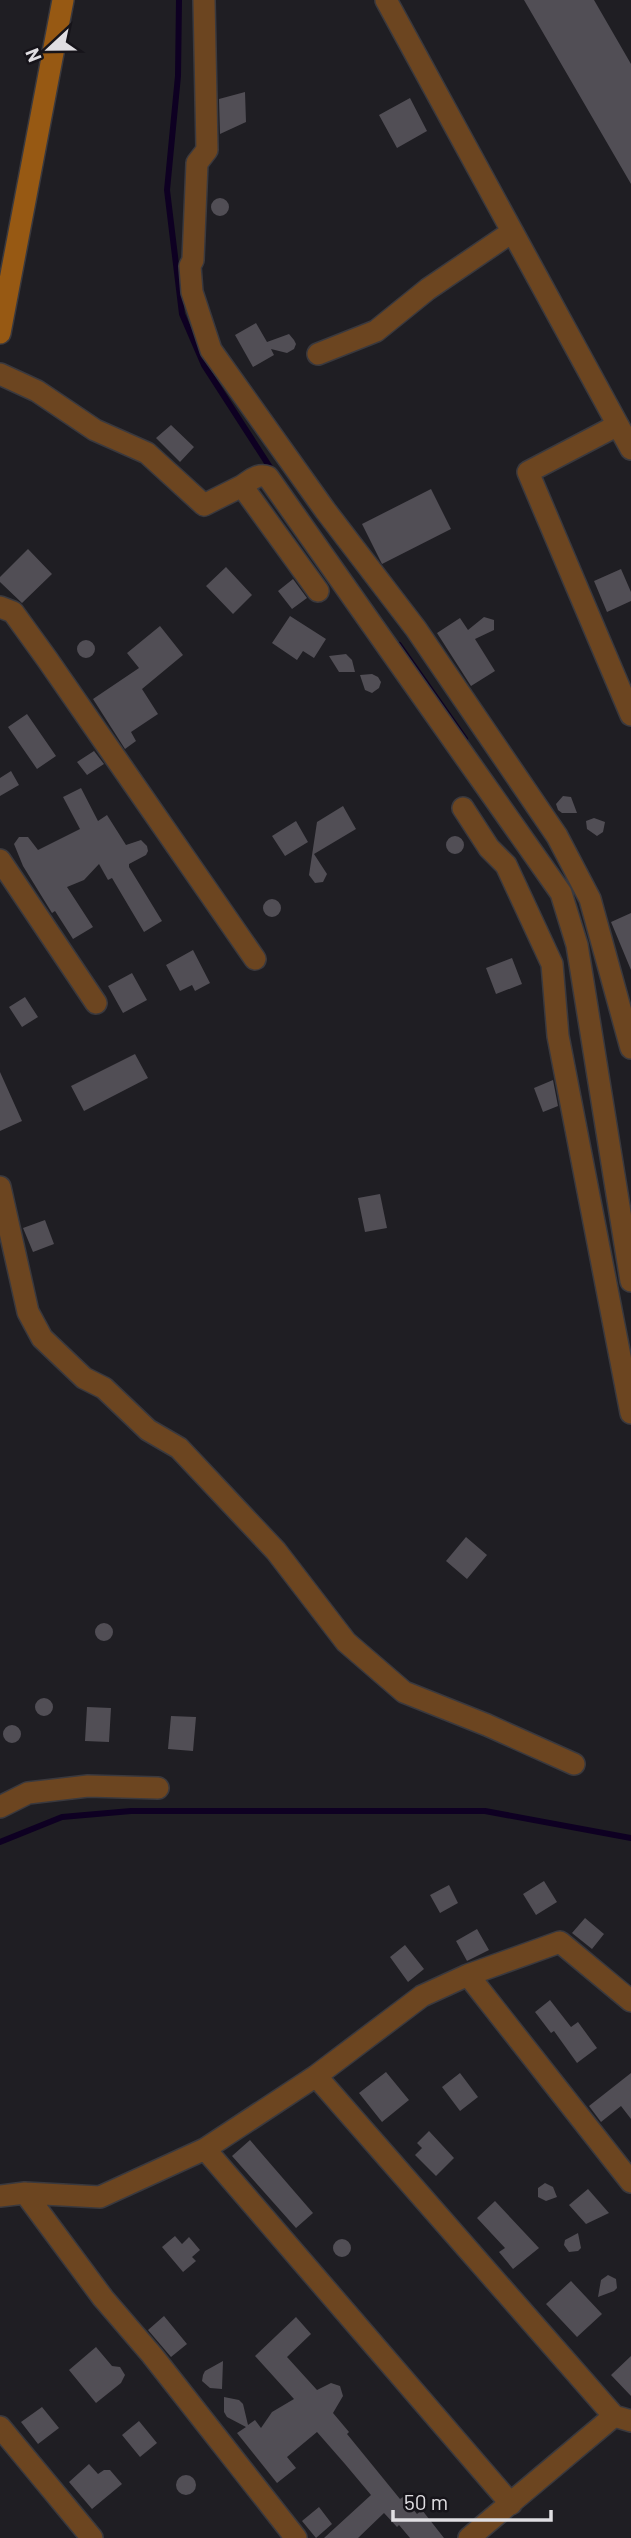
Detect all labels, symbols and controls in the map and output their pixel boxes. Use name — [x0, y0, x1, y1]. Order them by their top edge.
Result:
north arrow — [14, 14, 84, 84]
text: N — [20, 45, 46, 66]
scale bar — [393, 2478, 550, 2522]
text: 50 m — [404, 2489, 448, 2514]

